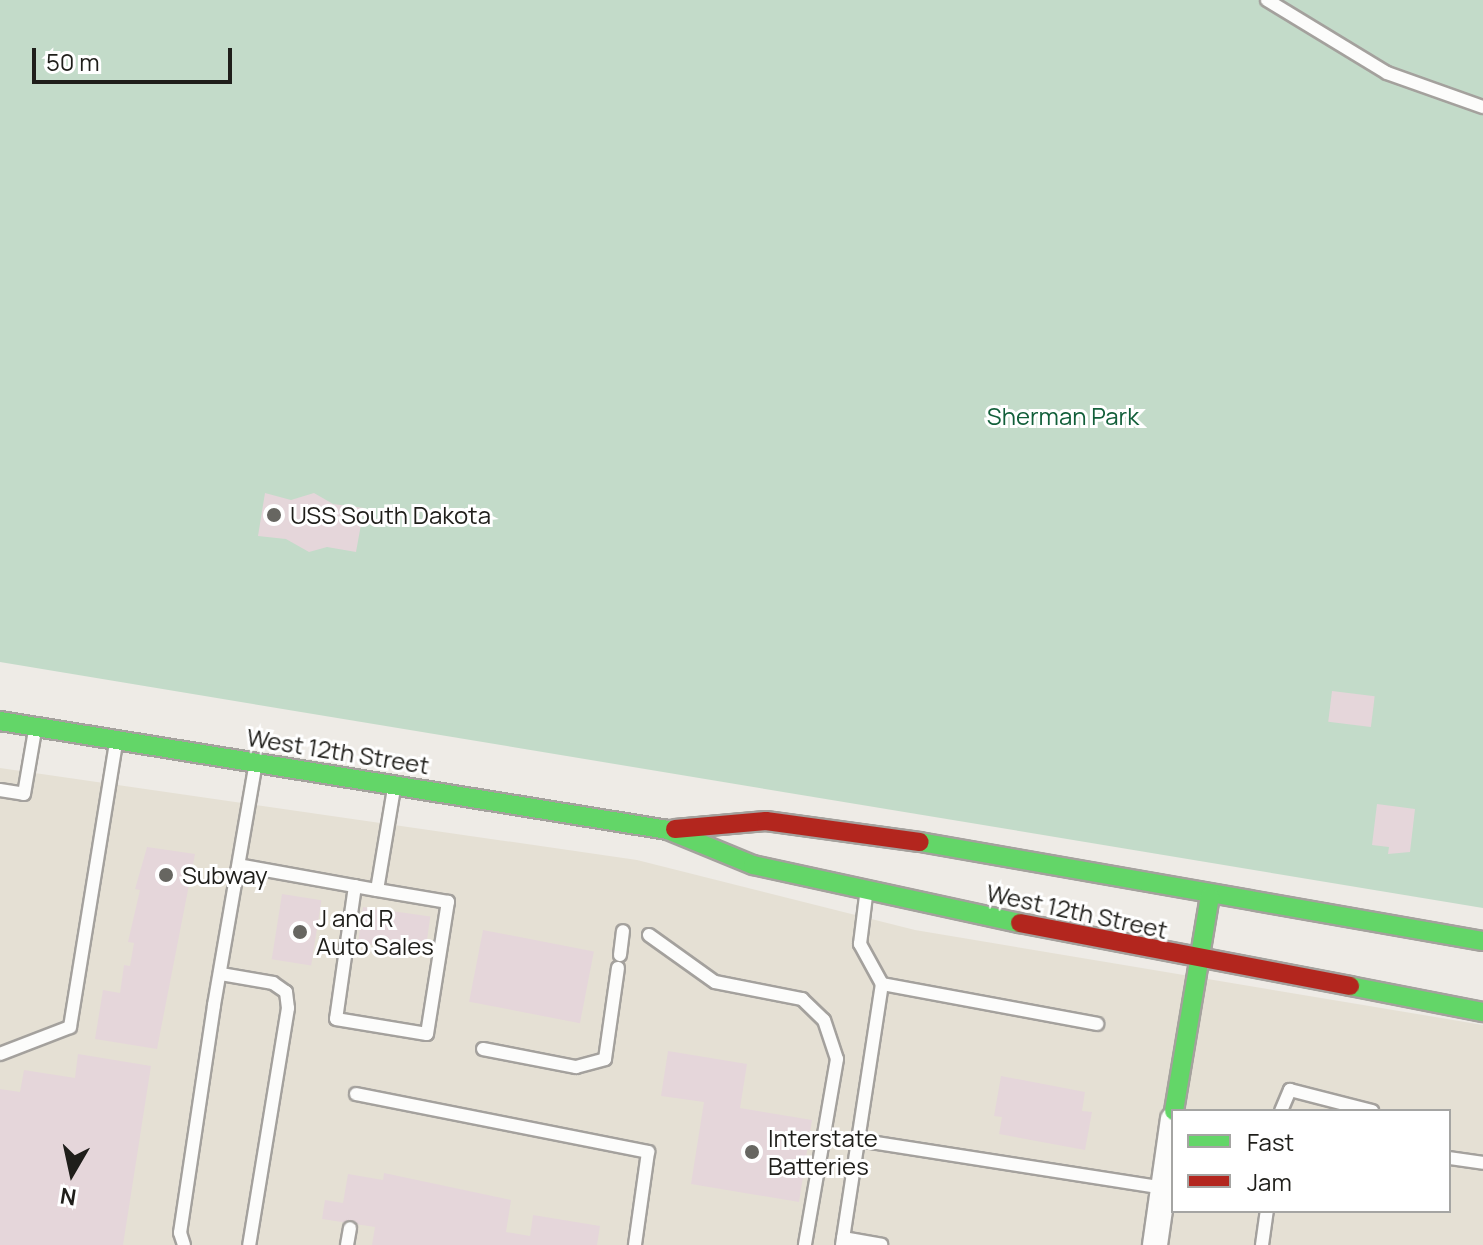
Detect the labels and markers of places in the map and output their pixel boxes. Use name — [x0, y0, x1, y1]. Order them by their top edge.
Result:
place label: USS South Dakota — [290, 501, 491, 529]
marker: USS South Dakota — [265, 506, 283, 524]
place label: Subway — [182, 861, 268, 889]
marker: Subway — [157, 866, 175, 884]
place label: J and R Auto Sales — [316, 904, 434, 960]
marker: J and R Auto Sales — [291, 923, 309, 941]
place label: Interstate Batteries — [768, 1124, 878, 1180]
marker: Interstate Batteries — [743, 1143, 761, 1161]

